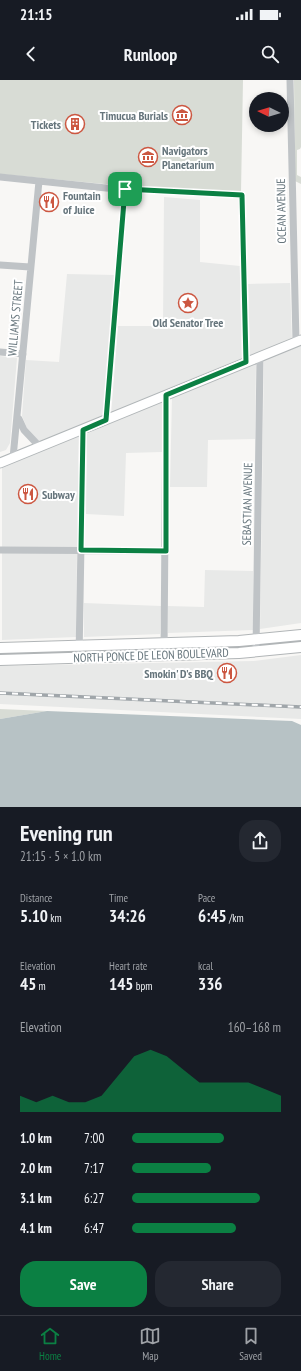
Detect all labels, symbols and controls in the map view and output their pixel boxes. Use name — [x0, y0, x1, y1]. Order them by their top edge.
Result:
text: 21:15 — [20, 5, 52, 24]
icon: back — [20, 43, 42, 65]
text: Runloop — [124, 43, 177, 66]
icon: search — [259, 43, 281, 65]
north arrow — [249, 92, 289, 132]
map controls — [249, 92, 289, 132]
museum icon: Timucua Burials — [171, 104, 193, 126]
place label: Timucua Burials — [100, 108, 168, 123]
building icon: Tickets — [64, 113, 86, 135]
place label: Tickets — [31, 117, 61, 132]
place label: Navigators Planetarium — [162, 143, 214, 172]
museum icon: Navigators Planetarium — [137, 146, 159, 168]
pin — [108, 172, 142, 206]
icon: arrive — [114, 178, 136, 200]
street label: OCEAN AVENUE — [273, 178, 289, 244]
place label: Fountain of Juice — [63, 188, 101, 217]
restaurant icon: Fountain of Juice — [38, 191, 60, 213]
street label: WILLIAMS STREET — [4, 279, 26, 357]
place icon: Old Senator Tree — [177, 292, 199, 314]
place label: Old Senator Tree — [153, 315, 224, 330]
street label: SEBASTIAN AVENUE — [239, 462, 255, 546]
restaurant icon: Subway — [17, 483, 39, 505]
place label: Subway — [42, 487, 75, 502]
street label: NORTH PONCE DE LEON BOULEVARD — [73, 645, 229, 665]
restaurant icon: Smokin' D's BBQ — [216, 662, 238, 684]
place label: Smokin' D's BBQ — [144, 666, 213, 681]
text: Evening run — [20, 819, 113, 847]
button: share — [239, 820, 281, 862]
text: 21:15 · 5 × 1.0 km — [20, 848, 101, 865]
text: Distance — [20, 891, 52, 905]
text: Time — [109, 891, 128, 905]
text: Pace — [198, 891, 215, 905]
text: 5.10 — [20, 905, 48, 927]
text: 34:26 — [109, 905, 146, 927]
text: 6:45 — [198, 905, 227, 927]
text: km — [48, 911, 62, 925]
text: /km — [227, 911, 244, 925]
text: Elevation — [20, 959, 55, 973]
text: Heart rate — [109, 959, 147, 973]
text: kcal — [198, 959, 213, 973]
text: 45 — [20, 973, 36, 995]
text: 145 — [109, 973, 133, 995]
text: 336 — [198, 973, 222, 995]
text: m — [36, 979, 46, 993]
text: bpm — [133, 979, 152, 993]
text: Elevation — [20, 1019, 62, 1036]
text: 160–168 m — [228, 1019, 281, 1036]
text: 1.0 km — [20, 1130, 52, 1147]
text: 7:00 — [84, 1130, 104, 1147]
text: 2.0 km — [20, 1160, 52, 1177]
text: 7:17 — [84, 1160, 104, 1177]
text: 3.1 km — [20, 1190, 52, 1207]
text: 6:27 — [84, 1190, 104, 1207]
text: 4.1 km — [20, 1220, 52, 1237]
text: 6:47 — [84, 1220, 104, 1237]
button: Save — [20, 1261, 147, 1307]
button: Share — [155, 1261, 281, 1307]
tab: Home — [39, 1325, 61, 1363]
tab: Map — [139, 1325, 161, 1363]
tab: Saved — [239, 1325, 262, 1363]

